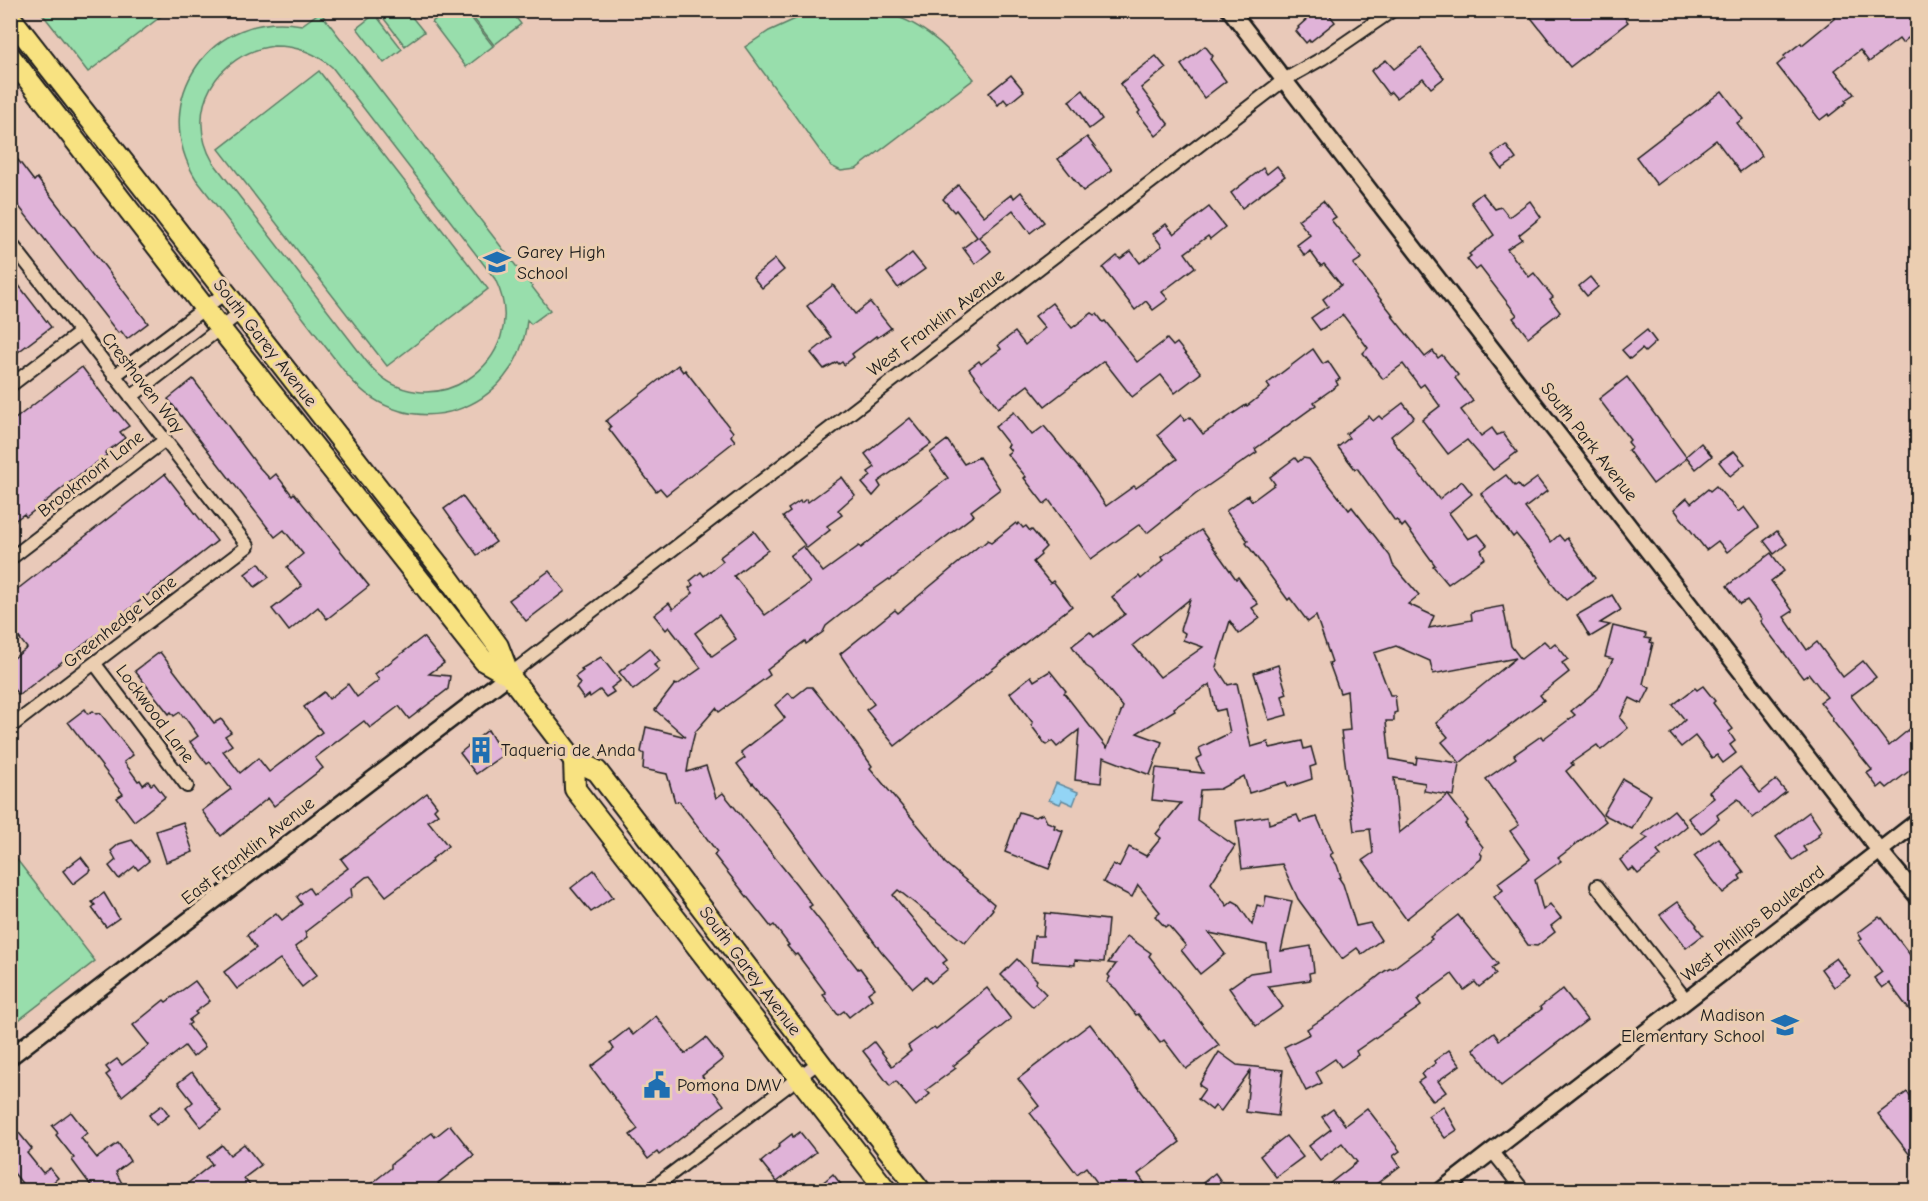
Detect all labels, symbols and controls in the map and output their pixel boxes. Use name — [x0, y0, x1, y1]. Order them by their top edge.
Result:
place label: Garey High School — [517, 242, 605, 284]
school or university icon: Garey High School — [482, 247, 512, 277]
street label: West Franklin Avenue — [863, 265, 1009, 381]
street label: South Garey Avenue — [209, 275, 321, 411]
street label: Cresthaven Way — [97, 328, 190, 438]
street label: South Park Avenue — [1536, 378, 1642, 506]
street label: Brookmont Lane — [34, 426, 148, 522]
street label: Greenhedge Lane — [59, 571, 181, 673]
street label: Lockwood Lane — [111, 661, 199, 767]
building icon: Taqueria de Anda — [466, 735, 496, 765]
place label: Taqueria de Anda — [501, 740, 636, 761]
street label: East Franklin Avenue — [177, 793, 319, 909]
street label: West Phillips Boulevard — [1677, 861, 1829, 987]
street label: South Garey Avenue — [695, 902, 805, 1040]
place label: Madison Elementary School — [1621, 1005, 1765, 1047]
school or university icon: Madison Elementary School — [1770, 1010, 1800, 1040]
public building icon: Pomona DMV — [642, 1070, 672, 1100]
place label: Pomona DMV — [677, 1075, 782, 1096]

